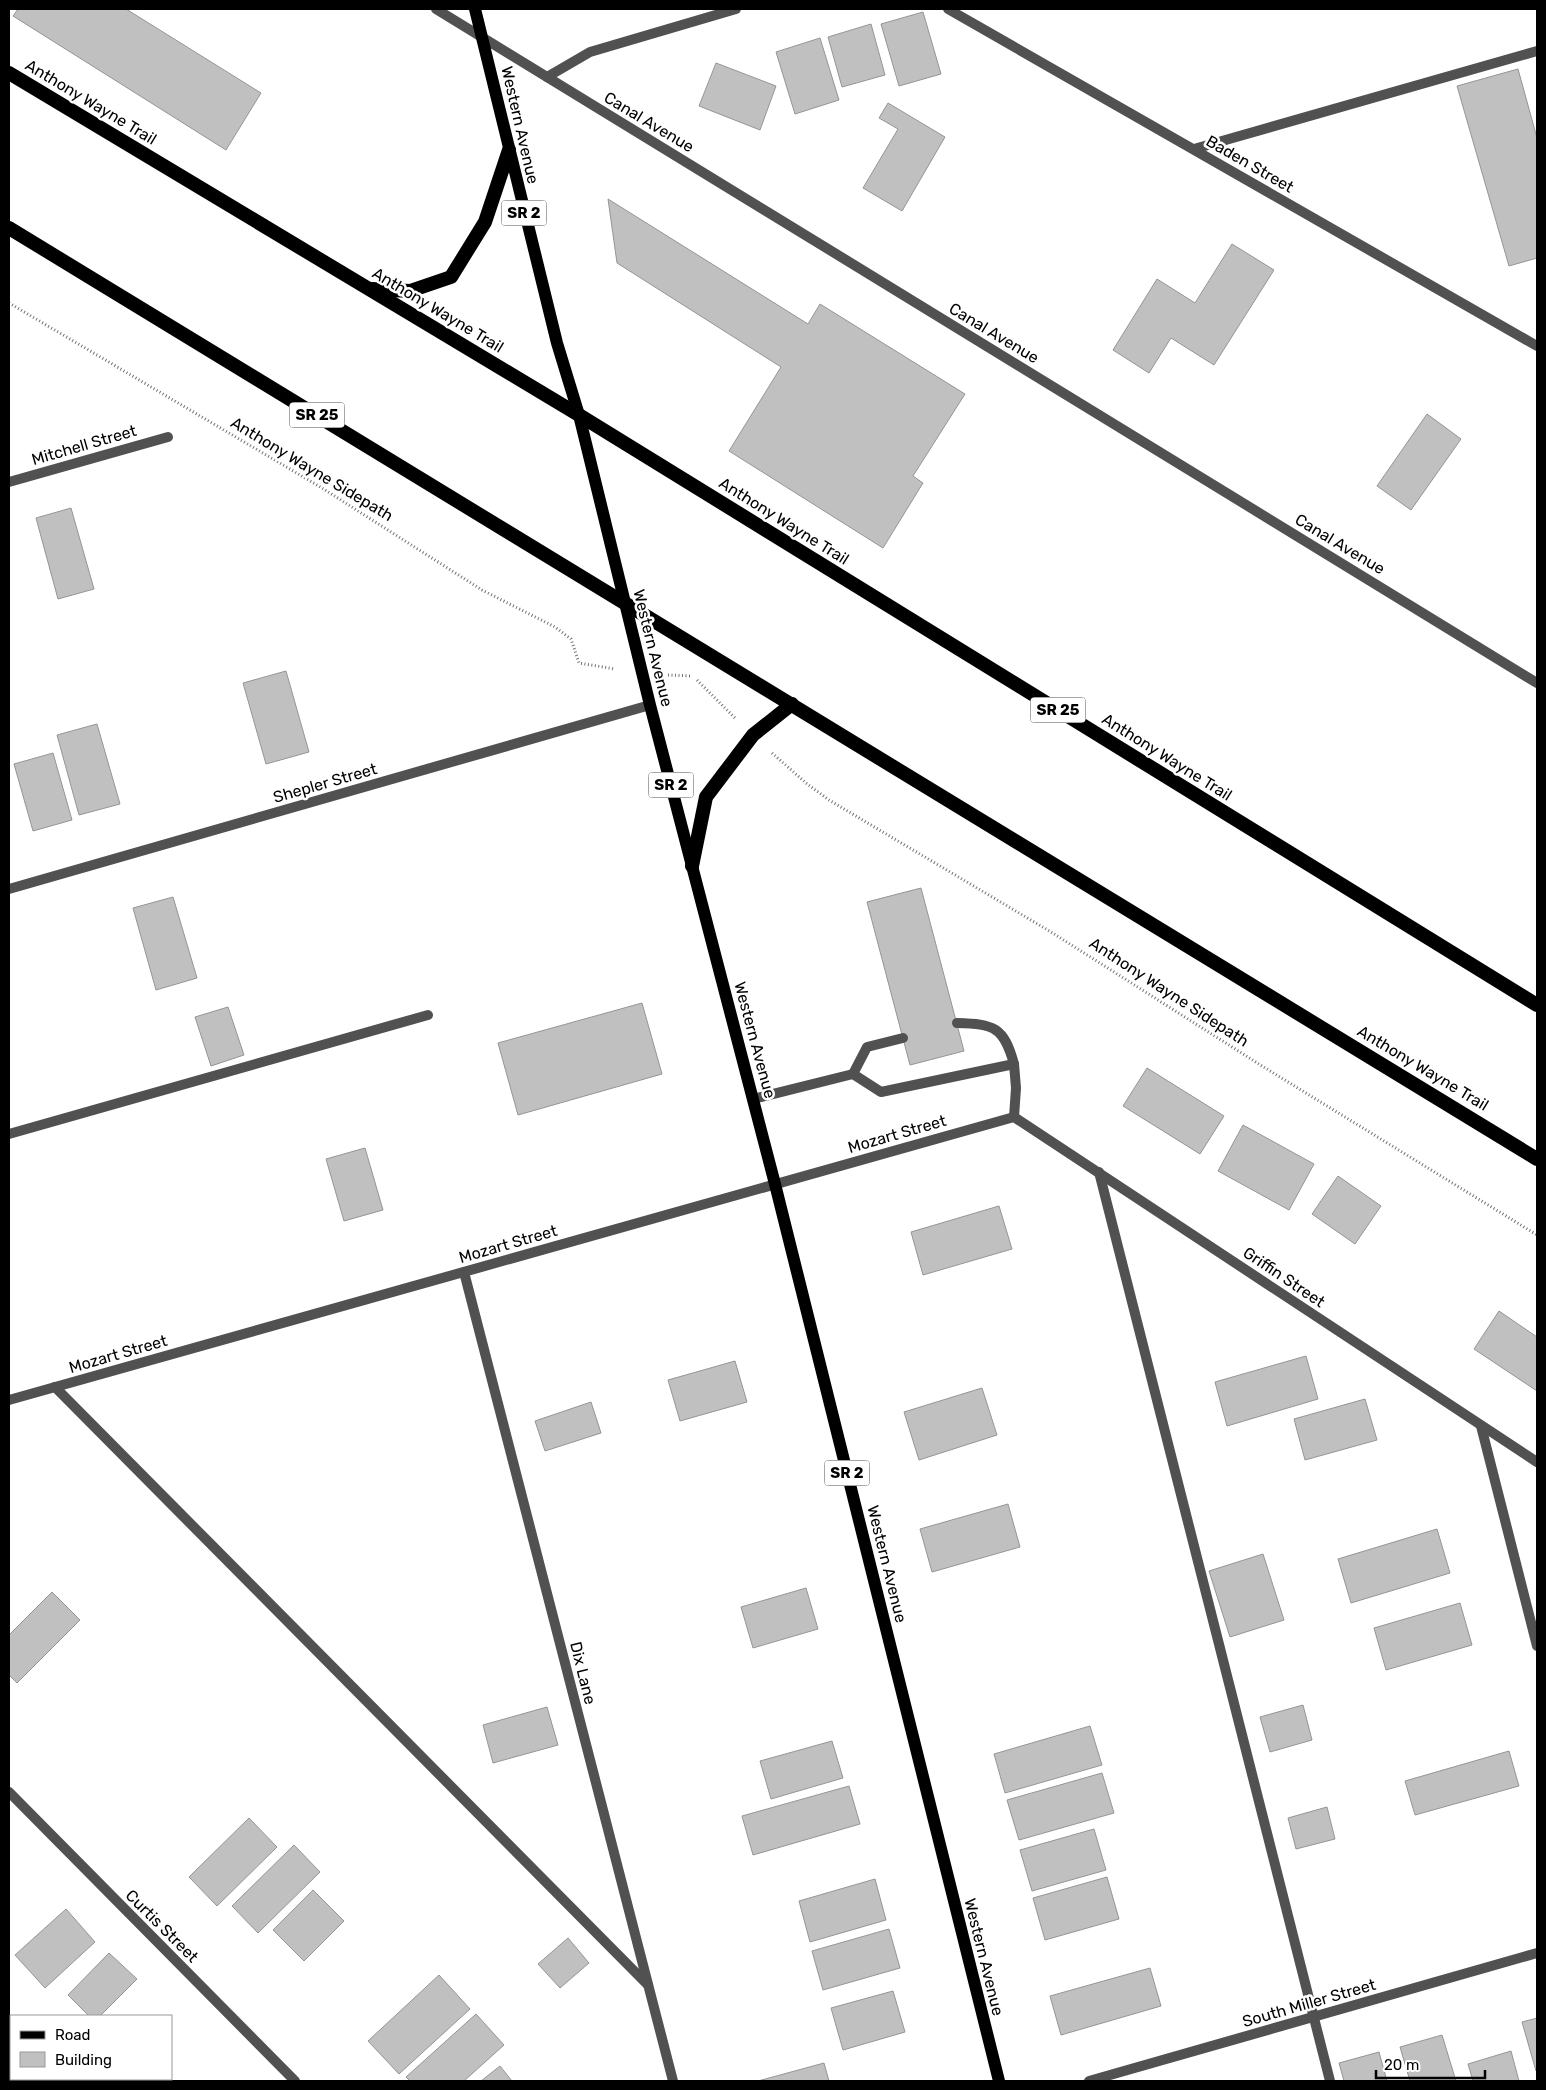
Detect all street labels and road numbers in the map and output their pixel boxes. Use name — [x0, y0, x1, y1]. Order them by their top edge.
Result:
street label: Anthony Wayne Trail — [22, 55, 160, 149]
street label: Western Avenue — [497, 64, 543, 186]
street label: Canal Avenue — [601, 88, 697, 156]
street label: Baden Street — [1203, 131, 1297, 197]
road number: SR 2 — [502, 200, 546, 226]
street label: Anthony Wayne Trail — [369, 263, 507, 357]
street label: Canal Avenue — [946, 299, 1042, 367]
road number: SR 25 — [290, 402, 344, 428]
street label: Anthony Wayne Sidepath — [227, 413, 397, 525]
street label: Mitchell Street — [29, 421, 139, 469]
street label: Anthony Wayne Trail — [716, 473, 852, 569]
street label: Canal Avenue — [1292, 510, 1388, 578]
street label: Western Avenue — [629, 587, 677, 709]
road number: SR 25 — [1030, 698, 1086, 722]
street label: Anthony Wayne Trail — [1099, 709, 1235, 805]
street label: Shepler Street — [271, 759, 379, 807]
road number: SR 2 — [648, 772, 694, 798]
street label: Anthony Wayne Sidepath — [1086, 933, 1252, 1051]
street label: Western Avenue — [730, 980, 780, 1101]
street label: Anthony Wayne Trail — [1354, 1021, 1492, 1115]
street label: Mozart Street — [846, 1111, 948, 1157]
street label: Mozart Street — [457, 1221, 559, 1267]
street label: Griffin Street — [1240, 1243, 1328, 1311]
street label: Mozart Street — [67, 1331, 169, 1377]
road number: SR 2 — [824, 1460, 870, 1486]
street label: Western Avenue — [863, 1503, 911, 1625]
street label: Dix Lane — [566, 1640, 600, 1706]
street label: Curtis Street — [122, 1886, 202, 1966]
street label: Western Avenue — [960, 1896, 1008, 2018]
street label: South Miller Street — [1240, 1975, 1378, 2031]

